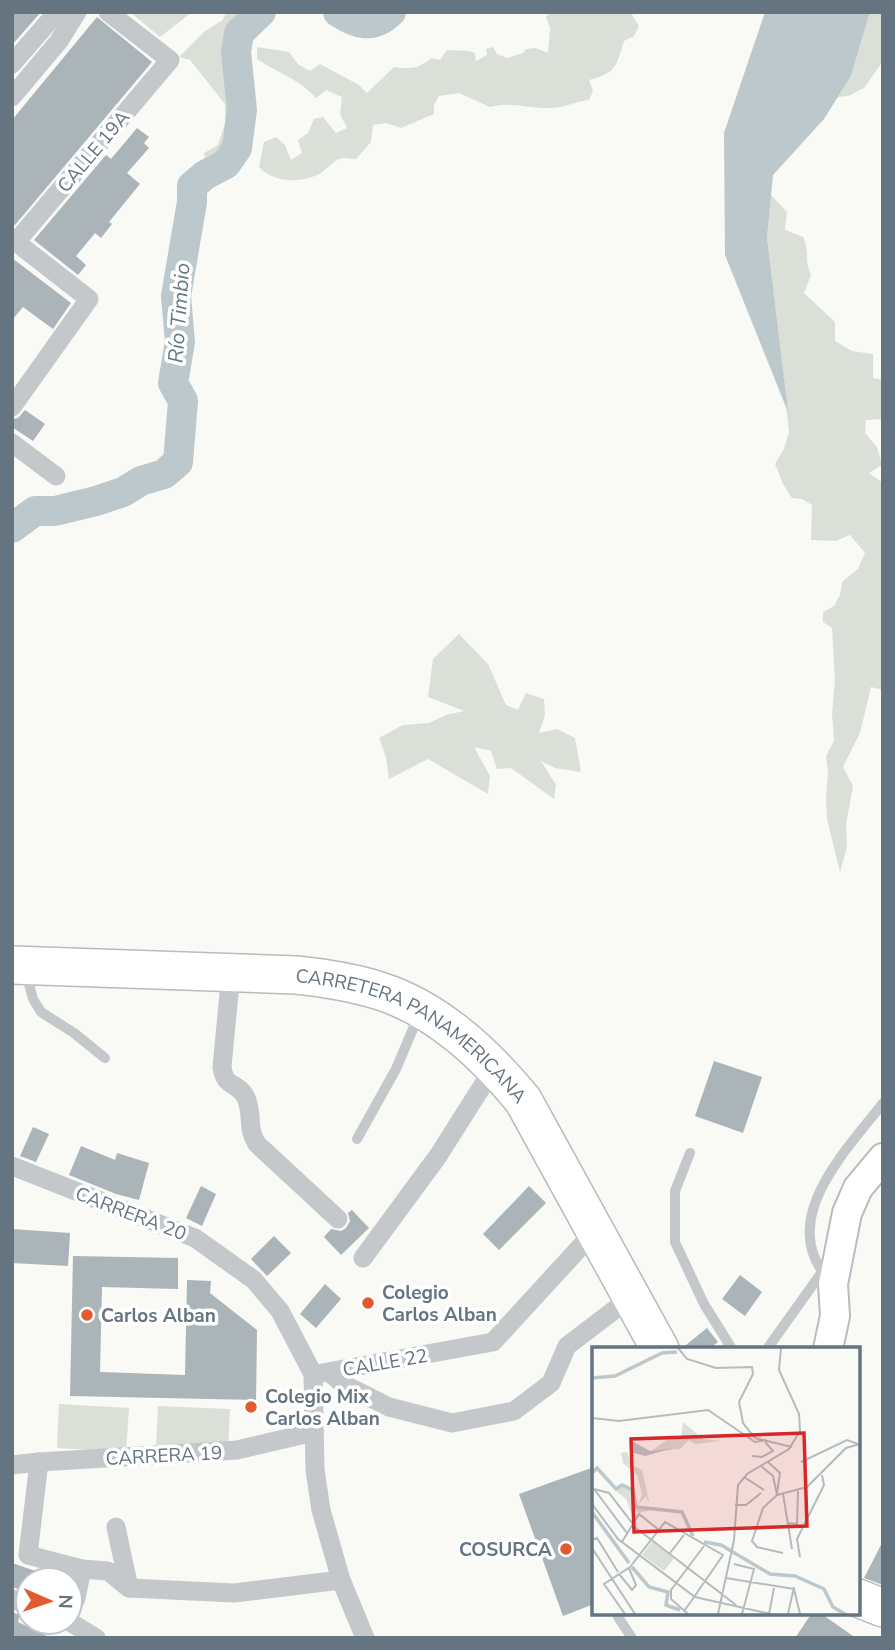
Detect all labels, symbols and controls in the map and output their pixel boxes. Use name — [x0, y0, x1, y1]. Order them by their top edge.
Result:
street label: CALLE 19A — [52, 105, 136, 198]
water label: Río Timbio — [162, 262, 196, 364]
street label: CARRETERA PANAMERICANA — [294, 963, 532, 1109]
street label: CARRERA 20 — [71, 1181, 190, 1247]
place label: Colegio Carlos Alban — [382, 1280, 497, 1328]
marker: Colegio Carlos Alban — [360, 1295, 376, 1311]
place label: Carlos Alban — [101, 1303, 216, 1329]
marker: Carlos Alban — [79, 1307, 95, 1323]
street label: CALLE 22 — [341, 1343, 430, 1383]
inset map — [592, 1347, 860, 1615]
place label: Colegio Mix Carlos Alban — [265, 1384, 380, 1432]
marker: Colegio Mix Carlos Alban — [243, 1399, 259, 1415]
street label: CARRERA 19 — [105, 1440, 223, 1472]
place label: COSURCA — [459, 1537, 553, 1563]
marker: COSURCA — [558, 1541, 574, 1557]
north arrow — [14, 1566, 84, 1636]
text: N — [52, 1594, 78, 1609]

